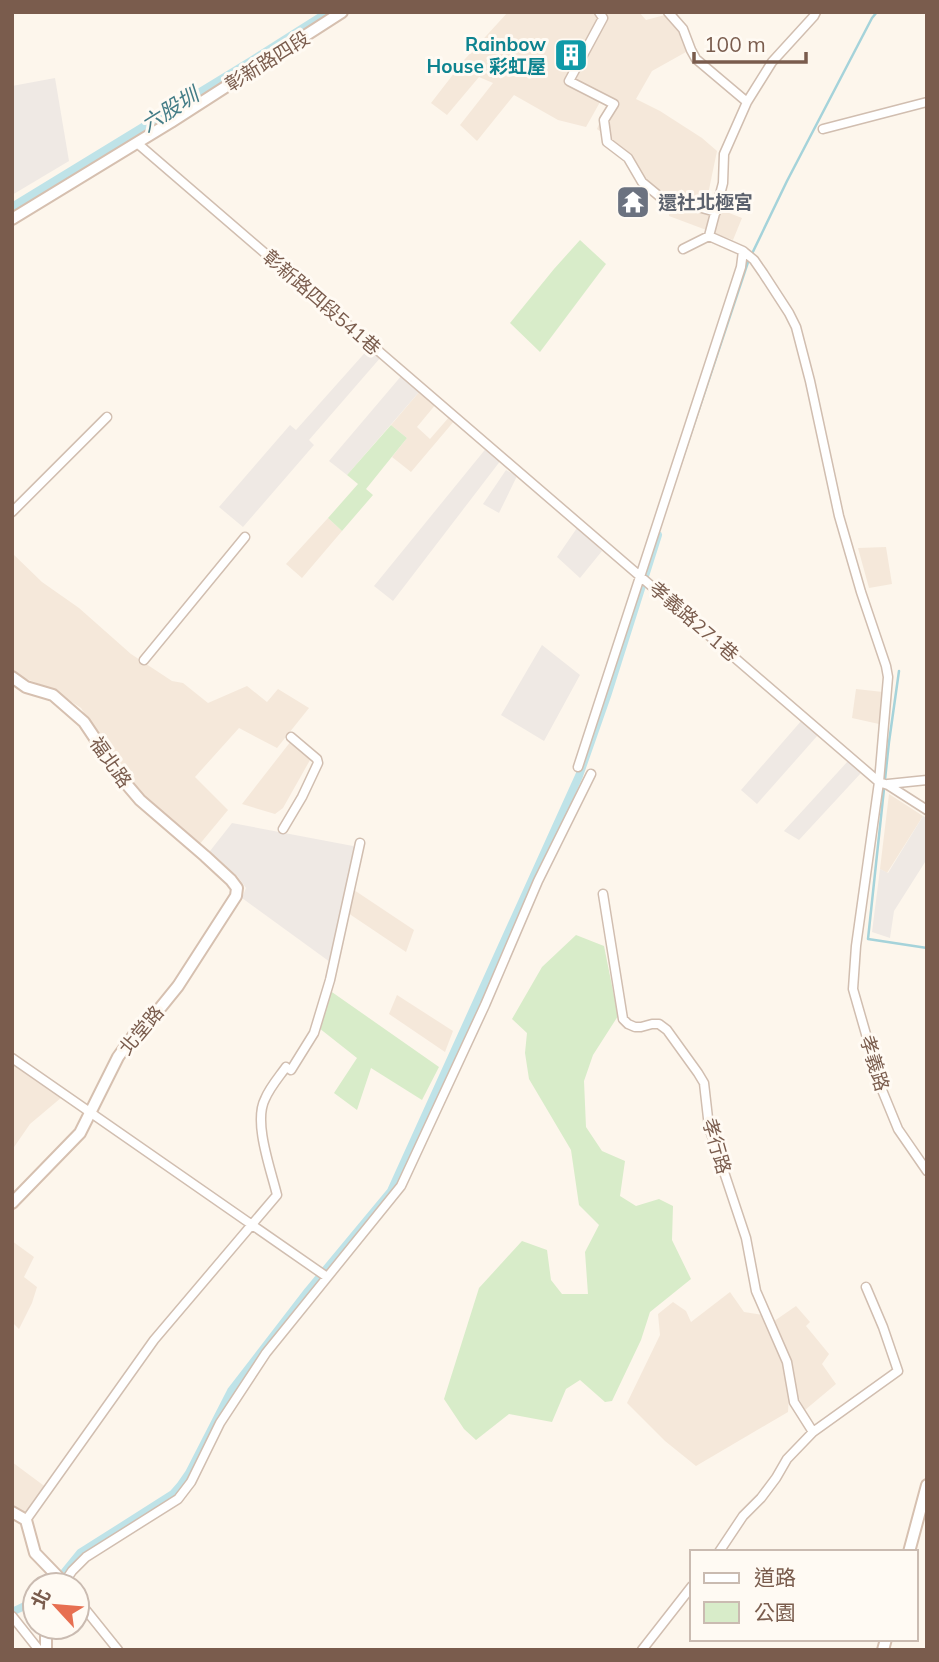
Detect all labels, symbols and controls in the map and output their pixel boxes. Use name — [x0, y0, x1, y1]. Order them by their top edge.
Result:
scale bar — [694, 21, 806, 65]
street label: 彰新路四段 — [220, 26, 314, 96]
text: 100 m — [704, 31, 766, 57]
place label: Rainbow House 彩虹屋 — [427, 32, 546, 78]
building icon: Rainbow House 彩虹屋 — [552, 36, 590, 74]
water label: 六股圳 — [136, 80, 206, 137]
temple icon: 還社北極宮 — [614, 183, 652, 221]
place label: 還社北極宮 — [658, 190, 753, 214]
street label: 彰新路四段541巷 — [258, 244, 386, 360]
street label: 孝義路271巷 — [645, 576, 743, 666]
street label: 福北路 — [85, 732, 137, 792]
street label: 北堂路 — [113, 1000, 169, 1060]
street label: 孝義路 — [855, 1032, 895, 1094]
street label: 孝行路 — [698, 1115, 736, 1177]
legend — [690, 1550, 918, 1641]
text: 道路 — [754, 1564, 796, 1590]
north arrow — [21, 1571, 91, 1641]
text: 北 — [26, 1585, 56, 1612]
text: 公園 — [754, 1599, 796, 1625]

